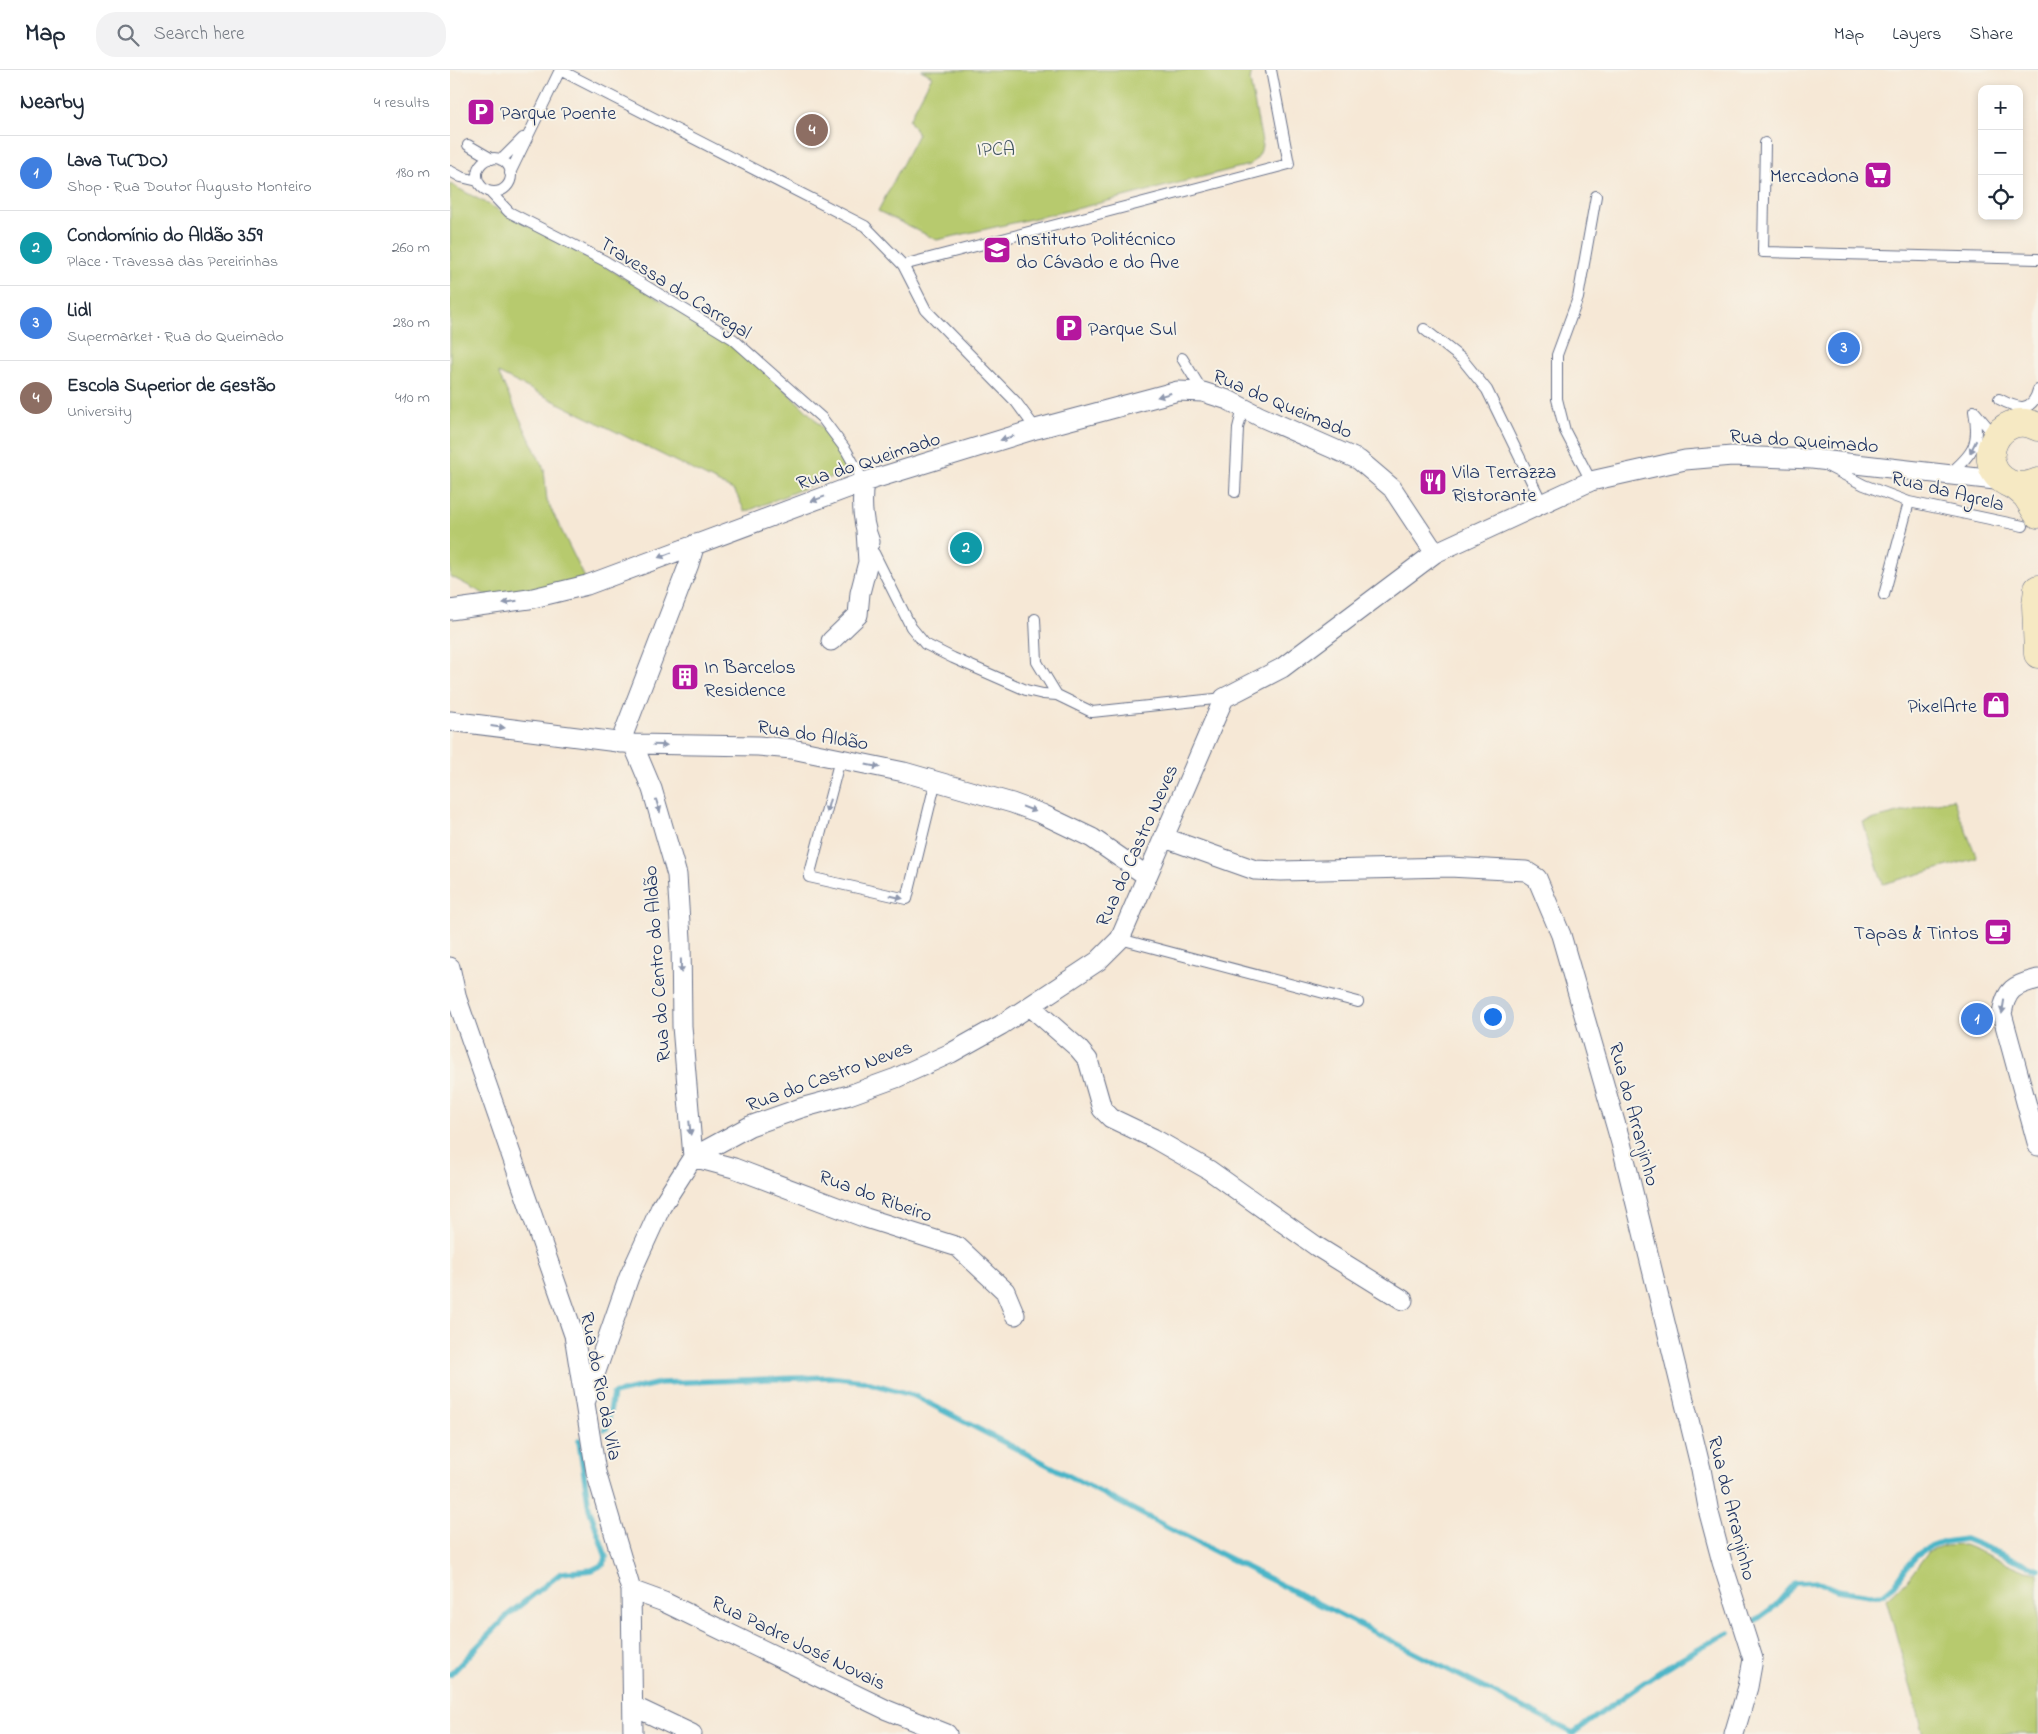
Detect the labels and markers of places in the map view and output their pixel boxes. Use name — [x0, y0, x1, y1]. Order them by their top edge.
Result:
parking icon: Parque Poente — [466, 97, 496, 127]
place label: Parque Poente — [500, 100, 616, 129]
pin: 4 — [796, 111, 828, 149]
supermarket icon: Mercadona — [1863, 160, 1893, 190]
place label: Mercadona — [1770, 163, 1859, 192]
place label: Instituto Politécnico do Cávado e do Ave — [1016, 226, 1179, 278]
school or university icon: Instituto Politécnico do Cávado e do Ave — [982, 235, 1012, 265]
parking icon: Parque Sul — [1054, 313, 1084, 343]
place label: Parque Sul — [1088, 316, 1177, 345]
pin: 3 — [1828, 329, 1860, 367]
place label: Vila Terrazza Ristorante — [1451, 459, 1556, 511]
restaurant icon: Vila Terrazza Ristorante — [1418, 467, 1448, 497]
pin: 2 — [950, 529, 982, 567]
place label: In Barcelos Residence — [704, 654, 796, 706]
building icon: In Barcelos Residence — [670, 662, 700, 692]
shop icon: PixelArte — [1981, 690, 2011, 720]
place label: PixelArte — [1908, 693, 1977, 722]
cafe icon: Tapas & Tintos — [1983, 917, 2013, 947]
place label: Tapas & Tintos — [1854, 920, 1979, 949]
pin: 1 — [1961, 1000, 1993, 1038]

